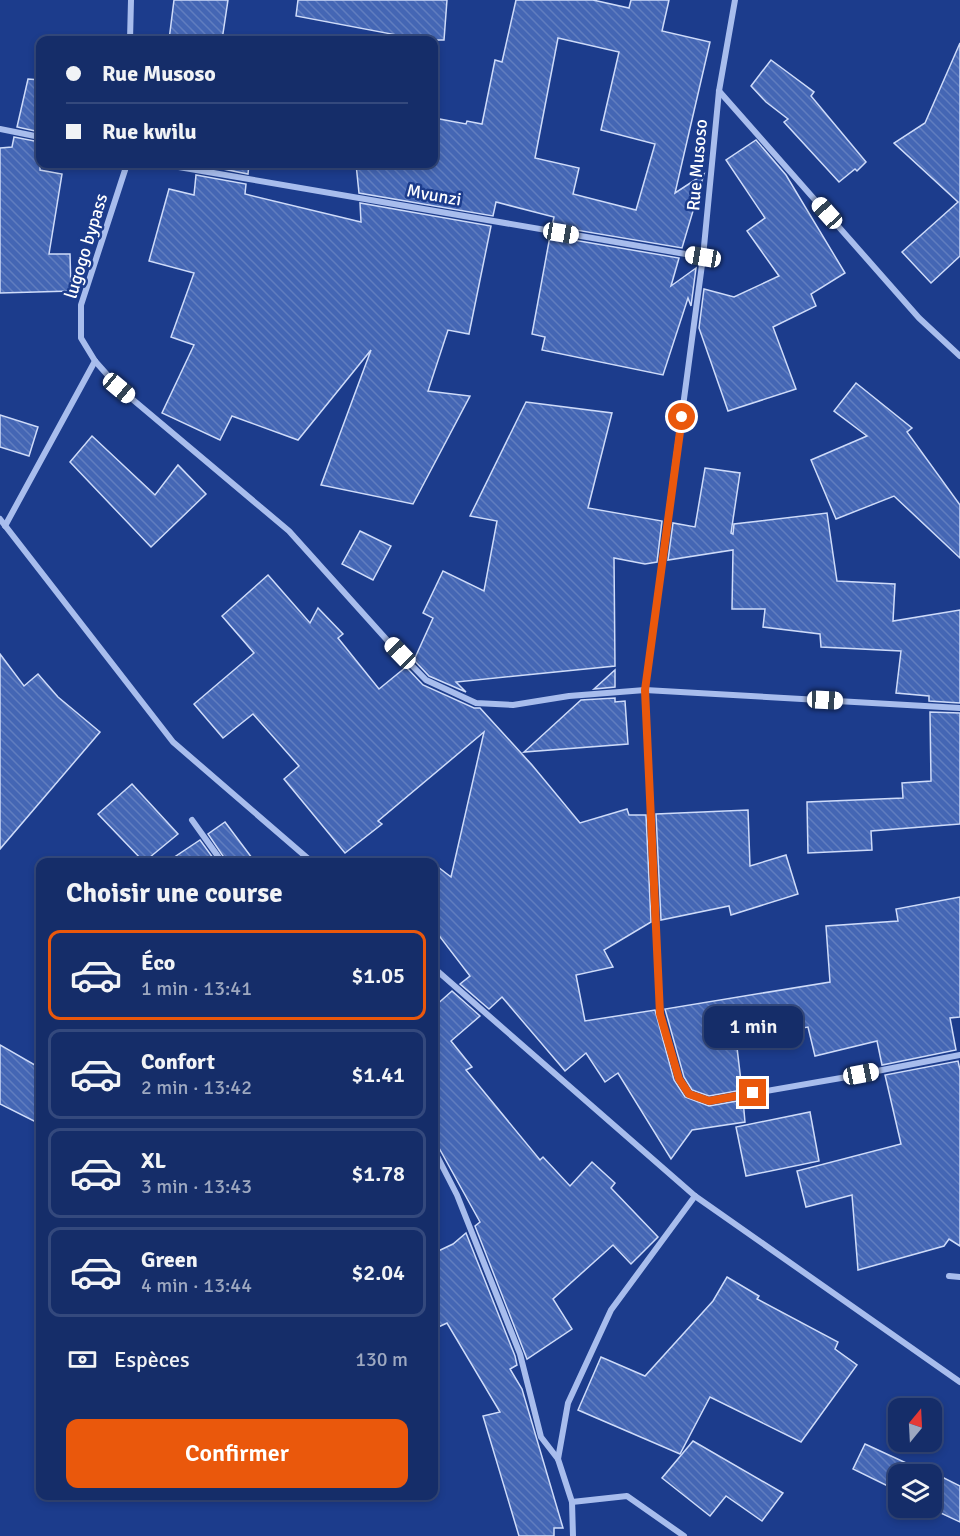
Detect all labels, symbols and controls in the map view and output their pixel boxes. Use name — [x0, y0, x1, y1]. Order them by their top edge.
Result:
text: Rue Musoso — [102, 60, 216, 87]
text: Rue kwilu — [102, 118, 197, 145]
street label: Rue Musoso — [682, 118, 712, 212]
street label: Mvunzi — [405, 179, 463, 211]
street label: lugogo bypass — [60, 191, 112, 301]
car — [808, 194, 846, 232]
car — [542, 221, 580, 245]
car — [684, 245, 722, 269]
car — [99, 370, 139, 406]
route start — [668, 403, 695, 430]
car — [381, 634, 419, 672]
car — [807, 690, 843, 710]
text: Choisir une course — [66, 877, 283, 910]
icon: car — [69, 948, 123, 1002]
text: Éco — [141, 949, 175, 976]
text: $1.05 — [351, 962, 405, 989]
text: 1 min · 13:41 — [141, 976, 252, 1001]
callout: 1 min — [704, 1006, 802, 1048]
text: 1 min — [730, 1014, 777, 1039]
icon: car — [69, 1047, 123, 1101]
text: Confort — [141, 1048, 215, 1075]
text: $1.41 — [351, 1061, 405, 1088]
car — [842, 1062, 880, 1086]
text: 2 min · 13:42 — [141, 1075, 252, 1100]
route end — [739, 1079, 766, 1106]
icon: car — [69, 1146, 123, 1200]
text: XL — [141, 1147, 166, 1174]
text: $1.78 — [351, 1160, 405, 1187]
text: 3 min · 13:43 — [141, 1174, 252, 1199]
icon: car — [69, 1245, 123, 1299]
text: Green — [141, 1246, 198, 1273]
text: $2.04 — [351, 1259, 405, 1286]
text: 4 min · 13:44 — [141, 1273, 252, 1298]
icon: cash — [66, 1343, 99, 1376]
text: Espèces — [114, 1346, 190, 1373]
text: 130 m — [355, 1347, 408, 1372]
north arrow — [888, 1398, 942, 1452]
map controls — [888, 1398, 942, 1518]
button: Confirmer — [66, 1419, 408, 1488]
button: layers — [888, 1464, 942, 1518]

